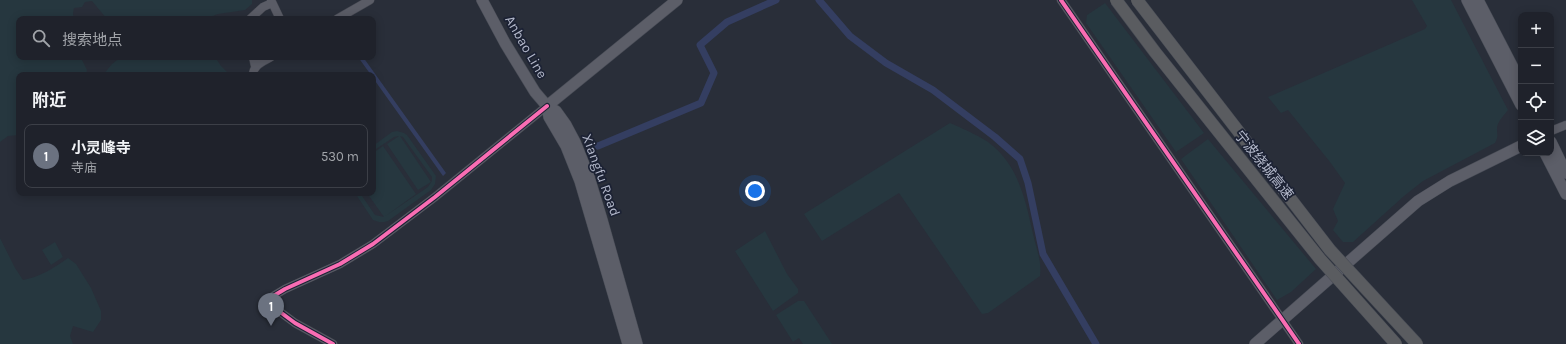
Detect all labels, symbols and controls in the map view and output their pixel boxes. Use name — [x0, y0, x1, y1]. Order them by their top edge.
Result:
map controls — [1518, 12, 1554, 156]
button: + — [1518, 12, 1554, 48]
street label: Anbao Line — [501, 13, 551, 81]
search box — [16, 16, 376, 60]
icon: search — [30, 27, 52, 49]
text: 搜索地点 — [62, 31, 122, 49]
button: − — [1518, 48, 1554, 84]
button: locate — [1518, 84, 1554, 120]
text: 附近 — [32, 90, 66, 110]
button: layers — [1518, 120, 1554, 156]
street label: 宁波绕城高速 — [1231, 127, 1297, 203]
street label: Xiangfu Road — [578, 132, 624, 218]
text: 小灵峰寺 — [71, 139, 131, 157]
text: 1 — [44, 149, 48, 164]
text: 530 m — [321, 149, 359, 164]
text: 寺庙 — [71, 160, 97, 175]
your location — [745, 181, 765, 201]
pin: 1 — [258, 293, 284, 326]

